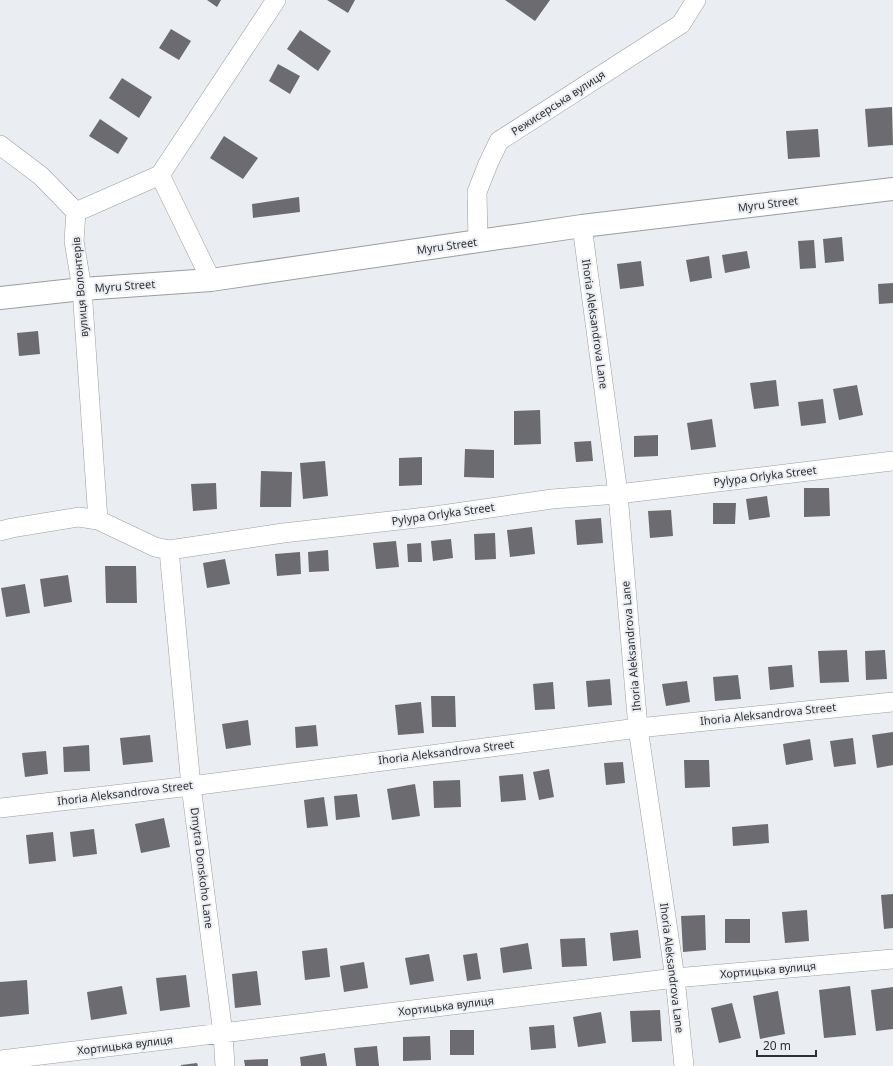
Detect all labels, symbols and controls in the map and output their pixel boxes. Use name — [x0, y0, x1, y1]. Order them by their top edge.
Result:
street label: Режисерська вулиця — [508, 67, 608, 139]
street label: Myru Street — [737, 192, 799, 215]
street label: Myru Street — [416, 234, 478, 257]
street label: вулиця Волонтерів — [68, 236, 91, 338]
street label: Ihoria Aleksandrova Lane — [579, 258, 612, 390]
street label: Myru Street — [94, 276, 156, 295]
street label: Pylypa Orlyka Street — [713, 462, 817, 489]
street label: Pylypa Orlyka Street — [391, 499, 495, 528]
street label: Ihoria Aleksandrova Lane — [617, 580, 644, 712]
street label: Ihoria Aleksandrova Street — [699, 699, 837, 728]
street label: Ihoria Aleksandrova Street — [377, 736, 515, 767]
street label: Ihoria Aleksandrova Street — [56, 777, 194, 808]
street label: Dmytra Donskoho Lane — [188, 807, 217, 929]
street label: Ihoria Aleksandrova Lane — [657, 902, 688, 1034]
street label: Хортицька вулиця — [719, 958, 816, 981]
street label: Хортицька вулиця — [397, 992, 495, 1019]
street label: Хортицька вулиця — [76, 1031, 174, 1058]
scale bar — [757, 1032, 816, 1058]
text: 20 m — [763, 1037, 791, 1054]

